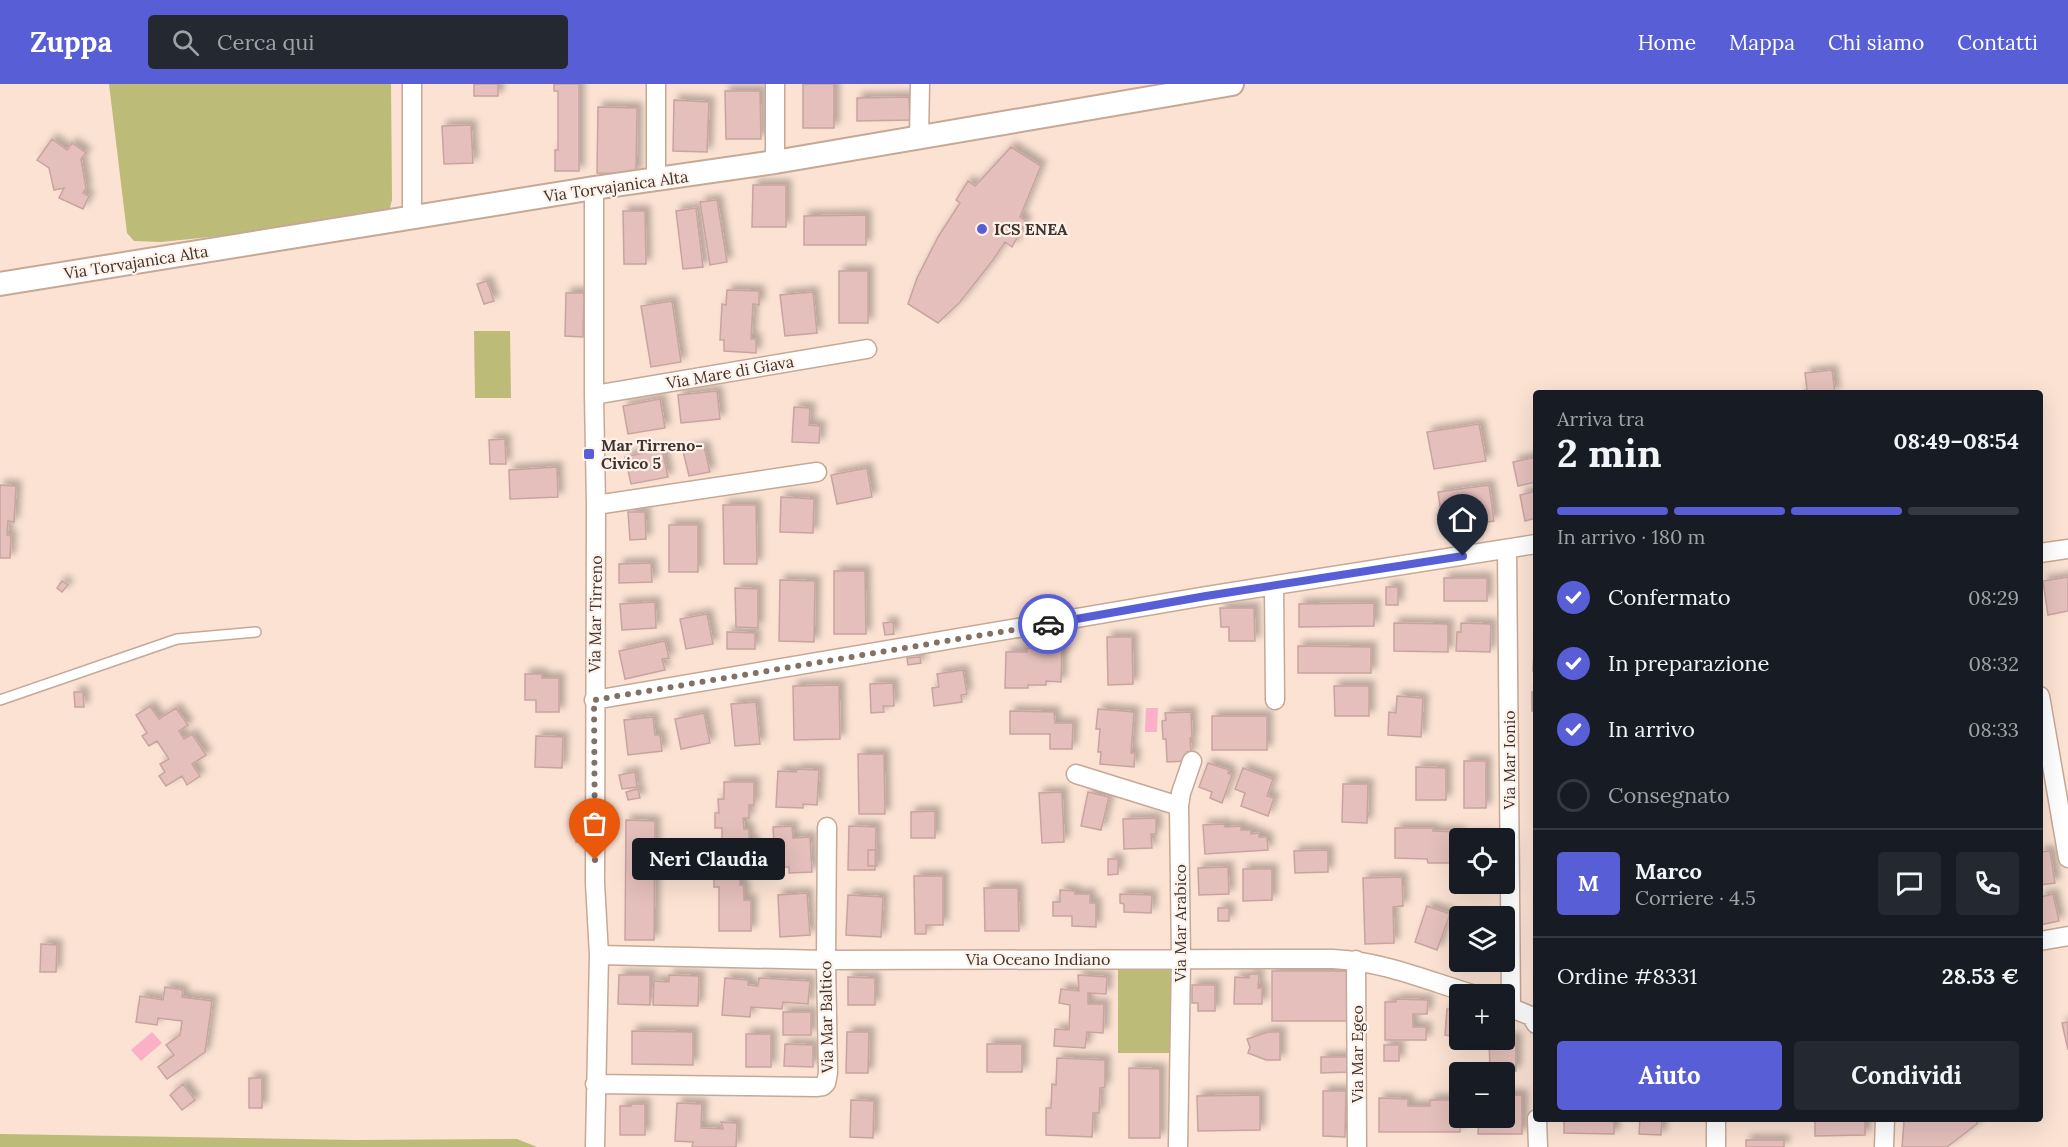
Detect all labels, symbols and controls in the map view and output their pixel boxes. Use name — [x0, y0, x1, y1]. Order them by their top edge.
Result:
search box — [148, 15, 568, 69]
text: Zuppa — [30, 24, 112, 60]
icon: search — [169, 26, 202, 59]
text: Cerca qui — [217, 28, 315, 56]
text: Home — [1638, 29, 1696, 56]
text: Mappa — [1729, 29, 1795, 56]
text: Chi siamo — [1828, 29, 1924, 56]
text: Contatti — [1957, 29, 2038, 56]
street label: Via Torvajanica Alta — [542, 166, 689, 206]
place label: ICS ENEA — [994, 219, 1068, 239]
marker: ICS ENEA — [975, 222, 989, 236]
street label: Via Torvajanica Alta — [62, 241, 209, 283]
street label: Via Mare di Giava — [664, 351, 795, 393]
text: Arriva tra — [1557, 406, 1645, 431]
text: 08:49–08:54 — [1894, 427, 2019, 455]
text: 2 min — [1557, 428, 1662, 478]
place label: Mar Tirreno- Civico 5 — [601, 435, 703, 473]
marker: Mar Tirreno- Civico 5 — [582, 447, 596, 461]
pin — [1437, 494, 1488, 556]
icon: home — [1446, 503, 1479, 536]
text: In arrivo · 180 m — [1557, 524, 1706, 549]
street label: Via Mar Tirreno — [584, 555, 606, 674]
icon: check — [1557, 581, 1590, 614]
text: Confermato — [1608, 583, 1731, 611]
text: 08:29 — [1968, 585, 2019, 610]
courier — [1018, 594, 1078, 654]
icon: car — [1032, 608, 1065, 641]
icon: check — [1557, 647, 1590, 680]
text: In preparazione — [1608, 649, 1770, 677]
text: 08:32 — [1968, 651, 2019, 676]
street label: Via Mar Ionio — [1499, 710, 1519, 811]
icon: check — [1557, 713, 1590, 746]
text: In arrivo — [1608, 715, 1695, 743]
text: 08:33 — [1968, 717, 2019, 742]
text: Consegnato — [1608, 781, 1730, 809]
pin — [569, 798, 620, 860]
icon: bag — [578, 807, 611, 840]
map controls — [1449, 828, 1515, 1128]
button: locate — [1449, 828, 1515, 894]
callout: Neri Claudia — [631, 839, 784, 881]
text: Neri Claudia — [649, 846, 768, 871]
button: chat — [1878, 852, 1941, 915]
button: phone — [1956, 852, 2019, 915]
text: Marco — [1635, 857, 1702, 885]
street label: Via Mar Arabico — [1170, 864, 1190, 983]
text: M — [1578, 869, 1599, 897]
text: Corriere · 4.5 — [1635, 885, 1756, 910]
button: layers — [1449, 906, 1515, 972]
street label: Via Oceano Indiano — [965, 949, 1110, 969]
street label: Via Mar Baltico — [815, 961, 837, 1074]
text: Ordine #8331 — [1557, 962, 1697, 990]
text: 28.53 € — [1942, 962, 2019, 990]
button: + — [1449, 984, 1515, 1050]
street label: Via Mar Egeo — [1347, 1005, 1367, 1104]
button: Aiuto — [1557, 1041, 1782, 1110]
button: Condividi — [1794, 1041, 2019, 1110]
button: − — [1449, 1062, 1515, 1128]

